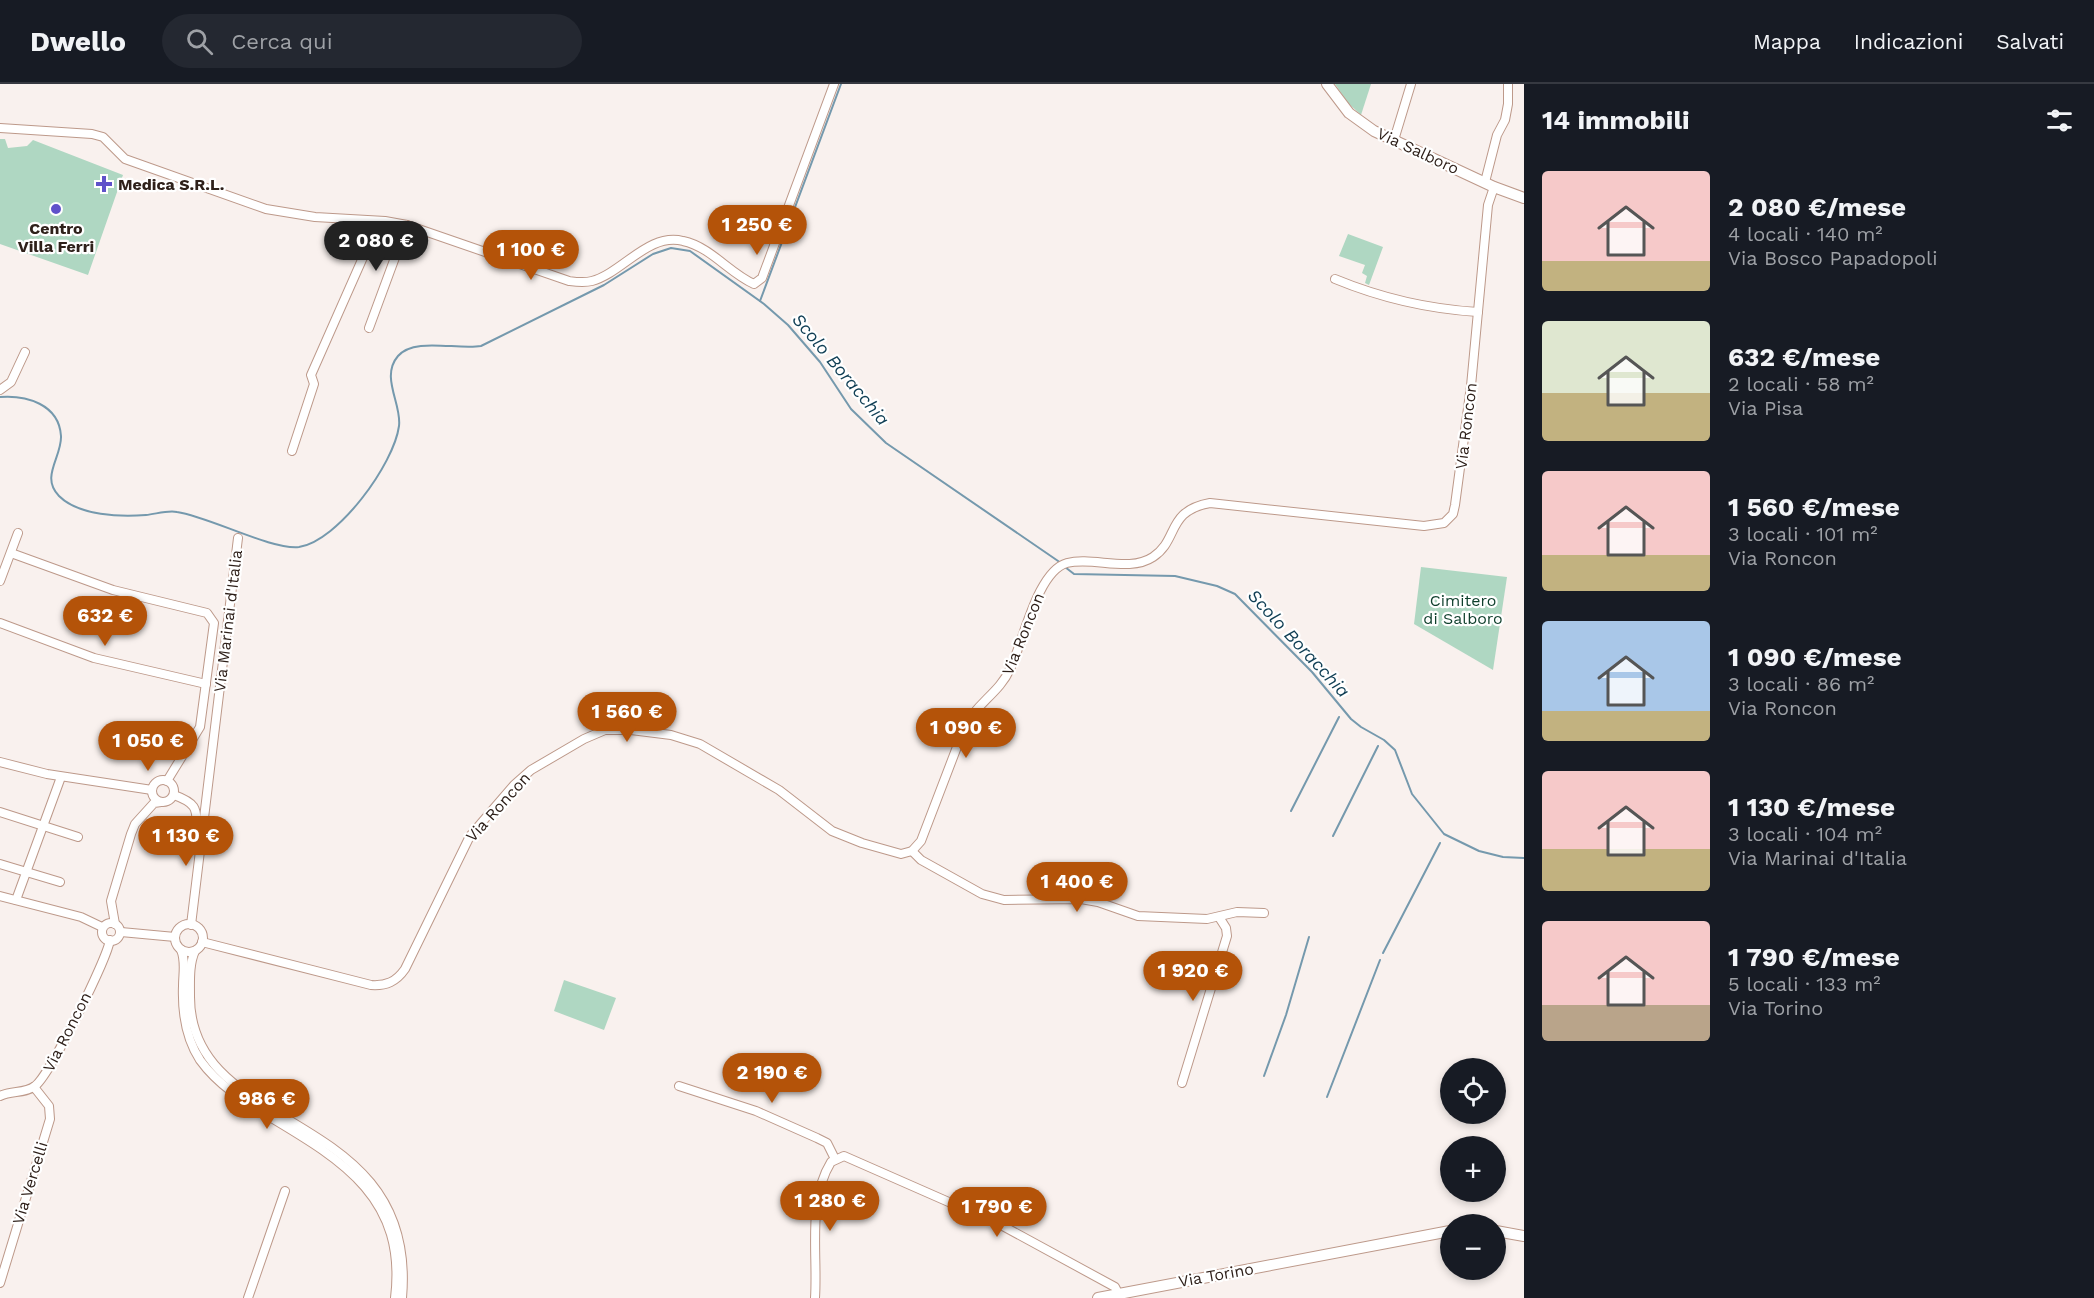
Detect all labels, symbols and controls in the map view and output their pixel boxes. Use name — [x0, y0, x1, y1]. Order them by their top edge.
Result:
search box — [162, 14, 582, 68]
text: Dwello — [30, 25, 126, 58]
icon: search — [183, 25, 216, 58]
text: Cerca qui — [231, 29, 333, 54]
text: Mappa — [1753, 29, 1821, 54]
text: Indicazioni — [1854, 29, 1963, 54]
text: Salvati — [1996, 29, 2064, 54]
icon: filters — [2043, 104, 2076, 137]
text: 14 immobili — [1542, 105, 1689, 135]
street label: Via Salboro — [1374, 124, 1462, 178]
marker: Medica S.R.L. — [95, 175, 113, 193]
place label: Medica S.R.L. — [118, 175, 224, 194]
text: 2 080 €/mese — [1728, 192, 1906, 222]
icon: home — [1590, 195, 1662, 267]
marker: Centro Villa Ferri — [49, 202, 63, 216]
pin: 1 250 € — [702, 205, 812, 256]
text: 1 250 € — [722, 212, 792, 236]
place label: Centro Villa Ferri — [18, 219, 94, 256]
pin: 2 080 € — [321, 221, 431, 272]
text: 4 locali · 140 m² — [1728, 222, 1883, 246]
text: 2 080 € — [338, 228, 414, 252]
pin: 1 100 € — [476, 230, 586, 281]
text: 1 100 € — [497, 237, 565, 261]
text: Via Bosco Papadopoli — [1728, 246, 1937, 270]
water label: Scolo Boracchia — [788, 309, 894, 429]
text: 632 €/mese — [1728, 342, 1880, 372]
icon: home — [1590, 345, 1662, 417]
text: 2 locali · 58 m² — [1728, 372, 1874, 396]
street label: Via Roncon — [1451, 382, 1481, 470]
text: Via Pisa — [1728, 396, 1803, 420]
text: 1 560 €/mese — [1728, 492, 1900, 522]
icon: home — [1590, 495, 1662, 567]
text: 3 locali · 101 m² — [1728, 522, 1878, 546]
text: Via Roncon — [1728, 546, 1837, 570]
street label: Via Marinai d'Italia — [210, 549, 246, 693]
water label: Scolo Boracchia — [1244, 585, 1354, 701]
street label: Via Roncon — [998, 590, 1048, 678]
park label: Cimitero di Salboro — [1423, 591, 1503, 628]
pin: 632 € — [63, 596, 147, 647]
text: 632 € — [77, 603, 133, 627]
text: 1 090 €/mese — [1728, 642, 1901, 672]
icon: home — [1590, 645, 1662, 717]
text: 3 locali · 86 m² — [1728, 672, 1874, 696]
pin: 1 560 € — [572, 692, 682, 743]
text: Via Roncon — [1728, 696, 1837, 720]
text: 1 560 € — [592, 699, 662, 723]
pin: 1 090 € — [911, 708, 1021, 759]
text: 1 090 € — [930, 715, 1002, 739]
pin: 1 050 € — [93, 721, 203, 772]
text: 1 050 € — [112, 728, 184, 752]
street label: Via Roncon — [462, 768, 534, 846]
text: 1 130 €/mese — [1728, 792, 1895, 822]
icon: home — [1590, 795, 1662, 867]
pin: 1 130 € — [131, 816, 241, 867]
text: 3 locali · 104 m² — [1728, 822, 1882, 846]
text: 1 130 € — [152, 823, 220, 847]
text: Via Marinai d'Italia — [1728, 846, 1907, 870]
pin: 1 400 € — [1022, 862, 1132, 913]
text: 1 400 € — [1041, 869, 1113, 893]
text: 1 790 €/mese — [1728, 942, 1900, 972]
icon: home — [1590, 945, 1662, 1017]
pin: 1 920 € — [1138, 951, 1248, 1002]
text: 1 920 € — [1157, 958, 1229, 982]
text: 5 locali · 133 m² — [1728, 972, 1881, 996]
street label: Via Roncon — [39, 989, 95, 1075]
text: Via Torino — [1728, 996, 1823, 1020]
pin: 2 190 € — [717, 1053, 827, 1104]
map controls — [1440, 1058, 1506, 1280]
button: locate — [1440, 1058, 1506, 1124]
text: 2 190 € — [736, 1060, 808, 1084]
pin: 986 € — [225, 1079, 309, 1130]
text: 986 € — [239, 1086, 295, 1110]
button: + — [1440, 1136, 1506, 1202]
street label: Via Vercelli — [8, 1139, 52, 1227]
pin: 1 280 € — [775, 1181, 885, 1232]
pin: 1 790 € — [942, 1187, 1052, 1238]
text: 1 280 € — [794, 1188, 866, 1212]
text: 1 790 € — [962, 1194, 1032, 1218]
button: − — [1440, 1214, 1506, 1280]
street label: Via Torino — [1177, 1259, 1255, 1291]

